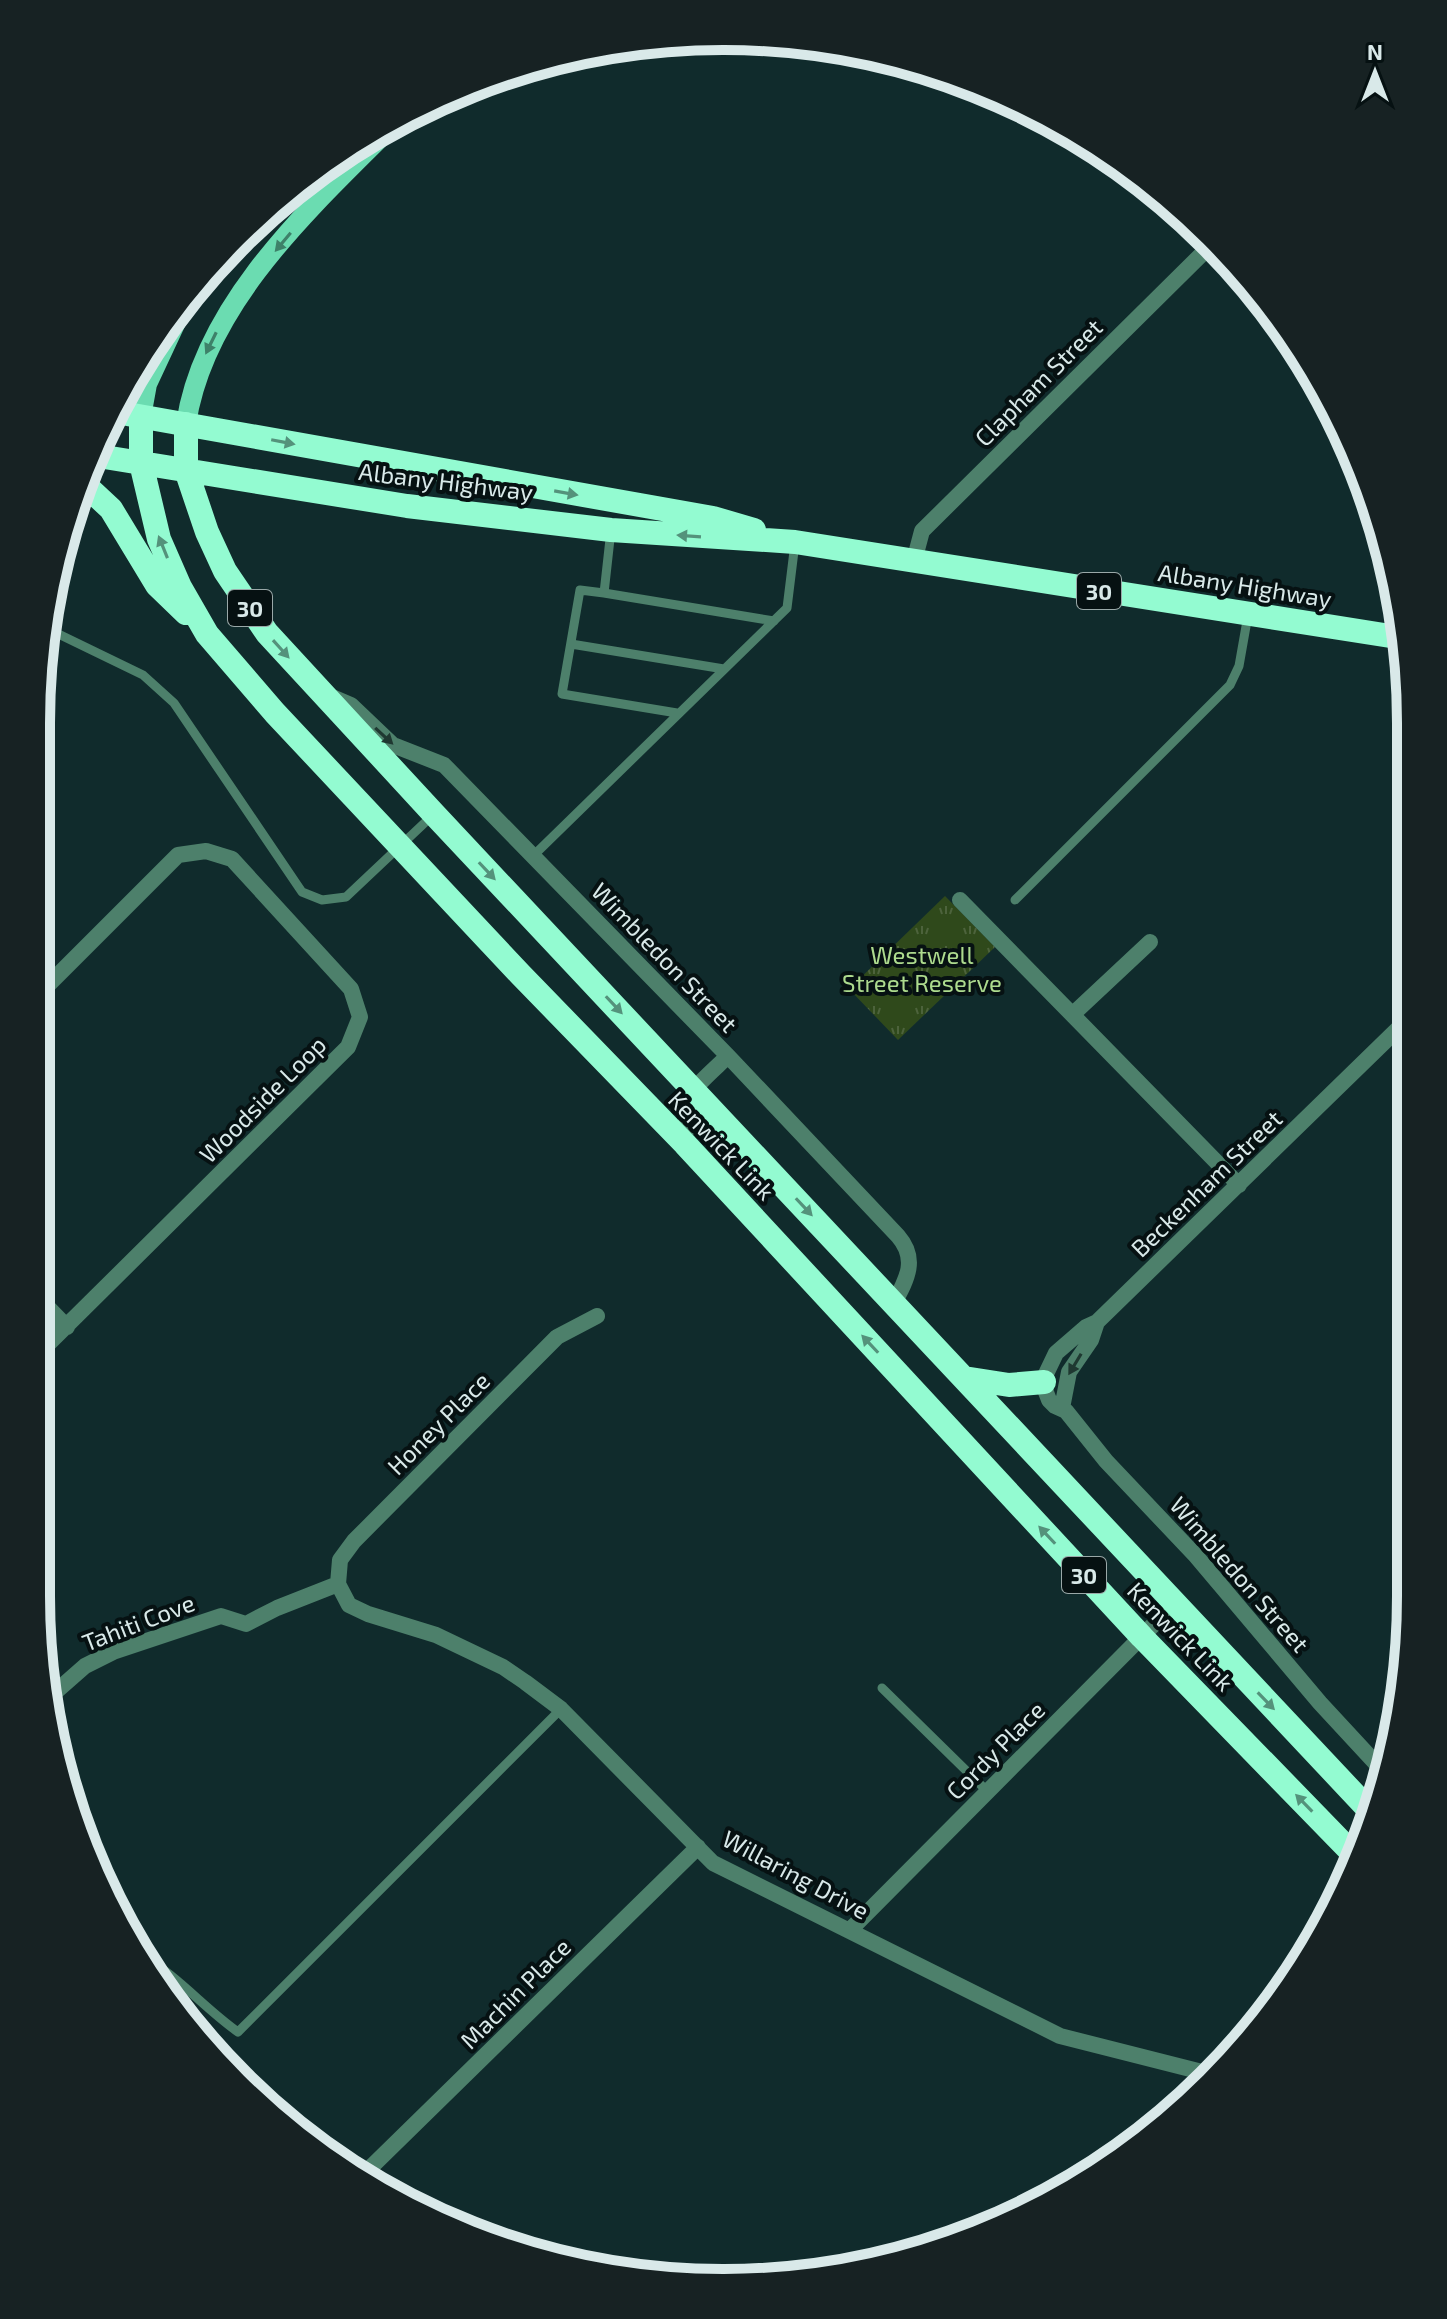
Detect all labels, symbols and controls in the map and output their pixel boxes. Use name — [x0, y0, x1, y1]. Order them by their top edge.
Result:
north arrow — [1335, 32, 1415, 112]
text: N — [1367, 38, 1383, 64]
one-way arrow — [275, 232, 292, 252]
street label: Clapham Street — [968, 312, 1108, 452]
one-way arrow — [204, 331, 218, 355]
one-way arrow — [270, 436, 295, 449]
street label: Albany Highway — [357, 456, 535, 506]
one-way arrow — [554, 487, 579, 499]
one-way arrow — [676, 529, 701, 542]
one-way arrow — [156, 535, 169, 559]
street label: Albany Highway — [1156, 557, 1334, 613]
road number: 30 — [1077, 573, 1121, 609]
road number: 30 — [228, 590, 272, 626]
one-way arrow — [272, 639, 290, 658]
one-way arrow — [374, 727, 393, 745]
one-way arrow — [478, 861, 496, 880]
street label: Wimbledon Street — [586, 876, 744, 1038]
park label: Westwell Street Reserve — [842, 940, 1002, 997]
one-way arrow — [604, 996, 622, 1015]
street label: Woodside Loop — [193, 1030, 331, 1168]
street label: Kenwick Link — [663, 1085, 781, 1205]
street label: Beckenham Street — [1125, 1104, 1287, 1262]
one-way arrow — [794, 1197, 812, 1216]
one-way arrow — [862, 1335, 880, 1354]
one-way arrow — [1068, 1353, 1082, 1375]
street label: Honey Place — [381, 1366, 495, 1480]
street label: Wimbledon Street — [1164, 1490, 1316, 1658]
one-way arrow — [1038, 1525, 1056, 1544]
road number: 30 — [1062, 1557, 1106, 1593]
street label: Kenwick Link — [1122, 1576, 1240, 1696]
street label: Tahiti Cove — [78, 1587, 198, 1657]
one-way arrow — [1256, 1691, 1275, 1710]
street label: Cordy Place — [940, 1695, 1050, 1805]
one-way arrow — [1295, 1794, 1314, 1813]
street label: Willaring Drive — [718, 1823, 874, 1925]
street label: Machin Place — [454, 1932, 576, 2054]

